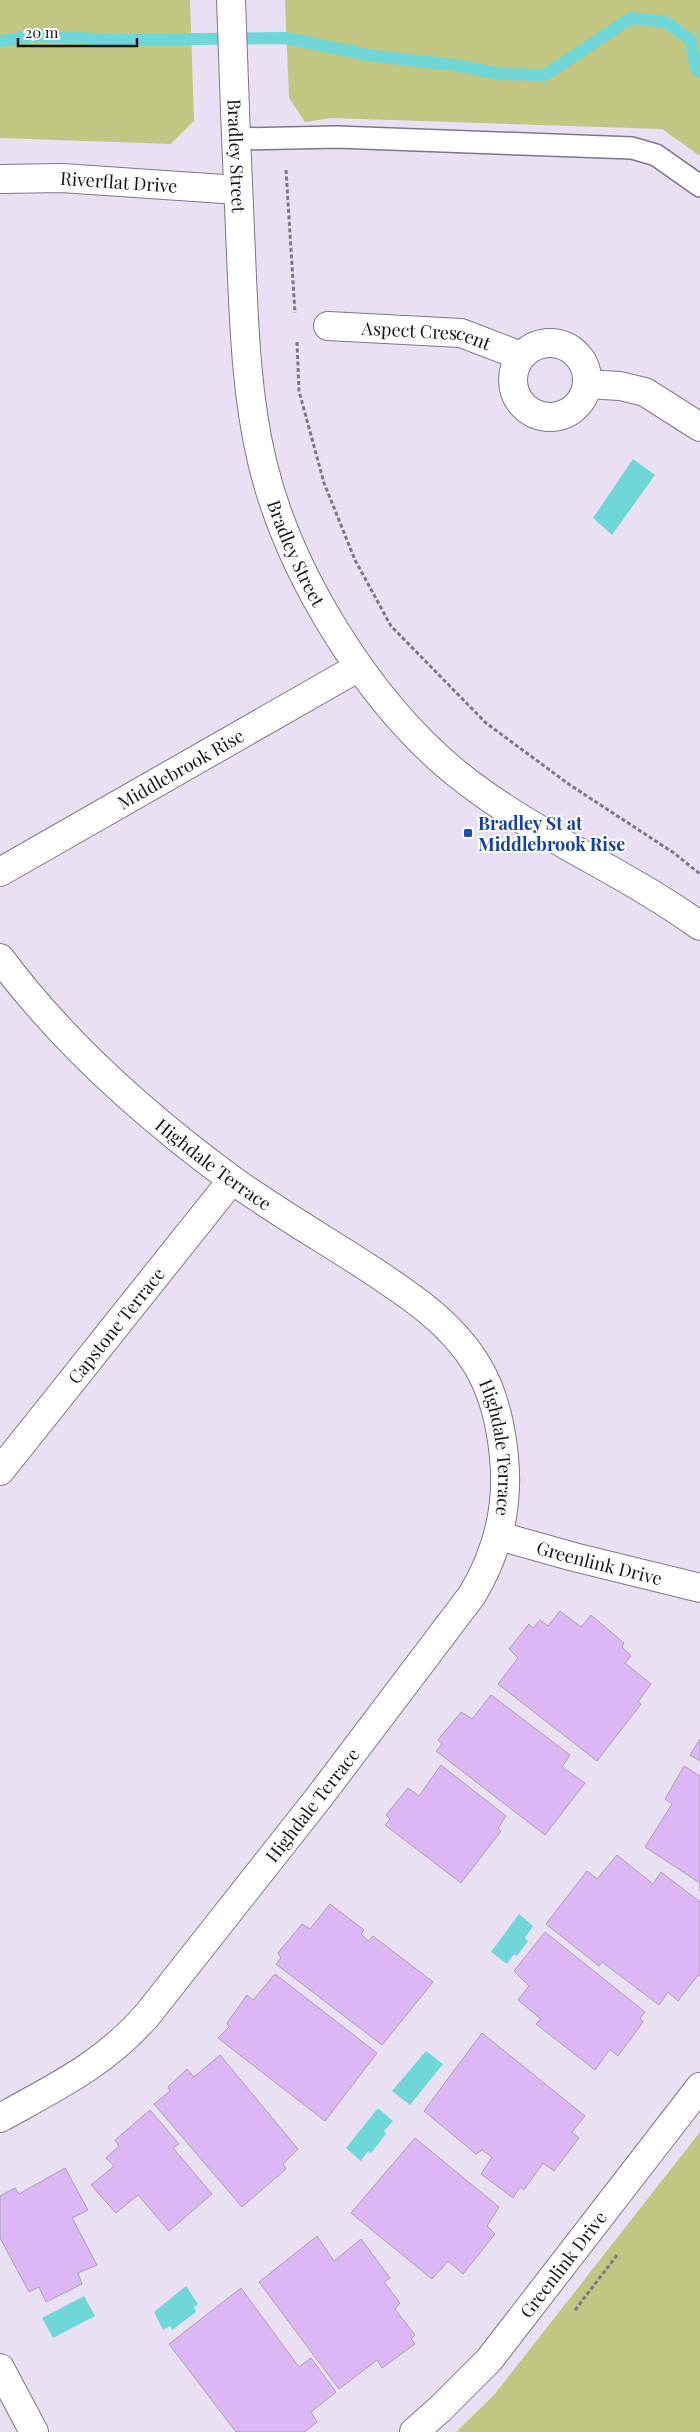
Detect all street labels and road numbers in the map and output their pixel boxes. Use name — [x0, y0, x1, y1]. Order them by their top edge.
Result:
street label: Bradley Street — [223, 99, 251, 214]
street label: Riverflat Drive — [59, 166, 178, 198]
street label: Aspect Crescent — [360, 316, 495, 356]
street label: Bradley Street — [262, 497, 331, 611]
street label: Middlebrook Rise — [113, 723, 248, 814]
street label: Highdale Terrace — [151, 1113, 276, 1215]
street label: Capstone Terrace — [62, 1262, 170, 1389]
street label: Highdale Terrace — [474, 1375, 517, 1518]
street label: Greenlink Drive — [534, 1535, 665, 1590]
street label: Highdale Terrace — [260, 1743, 364, 1867]
street label: Greenlink Drive — [514, 2206, 612, 2323]

